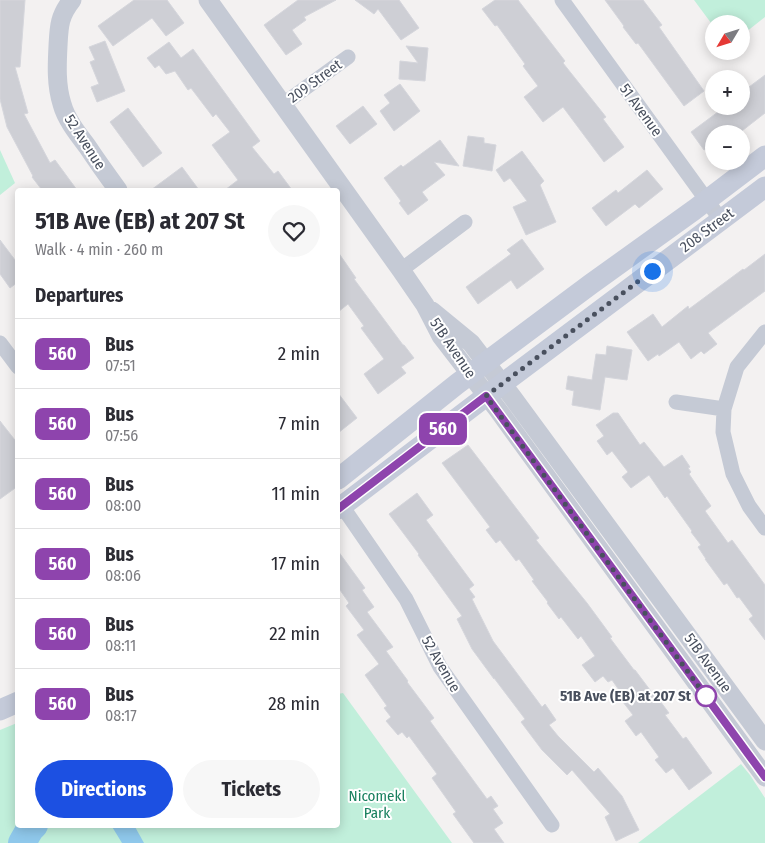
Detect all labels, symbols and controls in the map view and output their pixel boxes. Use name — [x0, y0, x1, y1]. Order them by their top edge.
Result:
north arrow — [705, 15, 750, 60]
map controls — [705, 15, 750, 170]
street label: 209 Street — [285, 55, 345, 107]
button: + — [705, 70, 750, 115]
street label: 51 Avenue — [616, 80, 666, 140]
street label: 52 Avenue — [61, 111, 109, 173]
button: − — [705, 125, 750, 170]
street label: 208 Street — [677, 204, 737, 256]
button: heart — [268, 205, 320, 257]
text: 51B Ave (EB) at 207 St — [35, 207, 245, 235]
text: Walk · 4 min · 260 m — [35, 240, 163, 259]
your location — [640, 259, 665, 284]
text: Departures — [35, 284, 123, 307]
street label: 51B Avenue — [426, 314, 480, 382]
text: Bus — [105, 333, 134, 356]
text: 2 min — [278, 342, 320, 365]
text: 560 — [48, 343, 77, 365]
text: 07:51 — [105, 356, 136, 375]
text: Bus — [105, 403, 134, 426]
text: 7 min — [278, 412, 320, 435]
text: 560 — [48, 413, 77, 435]
line badge: 560 — [414, 413, 472, 445]
text: 560 — [429, 418, 457, 440]
text: 07:56 — [105, 426, 138, 445]
text: Bus — [105, 473, 134, 496]
text: 11 min — [272, 482, 320, 505]
text: 560 — [48, 483, 77, 505]
text: 08:00 — [105, 496, 141, 515]
text: Bus — [105, 543, 134, 566]
text: 17 min — [271, 552, 320, 575]
text: 560 — [48, 553, 77, 575]
text: 08:06 — [105, 566, 141, 585]
text: Bus — [105, 613, 134, 636]
text: 22 min — [269, 622, 320, 645]
text: 560 — [48, 623, 77, 645]
street label: 51B Avenue — [680, 630, 736, 696]
street label: 52 Avenue — [418, 633, 464, 695]
text: 08:11 — [105, 636, 136, 655]
text: Bus — [105, 683, 134, 706]
marker: 51B Ave (EB) at 207 St — [695, 685, 717, 707]
place label: 51B Ave (EB) at 207 St — [560, 687, 692, 705]
text: 28 min — [268, 692, 320, 715]
text: 560 — [48, 693, 77, 715]
text: 08:17 — [105, 706, 137, 725]
button: Directions — [35, 760, 173, 818]
button: Tickets — [183, 760, 320, 818]
park label: Nicomekl Park — [349, 787, 405, 822]

